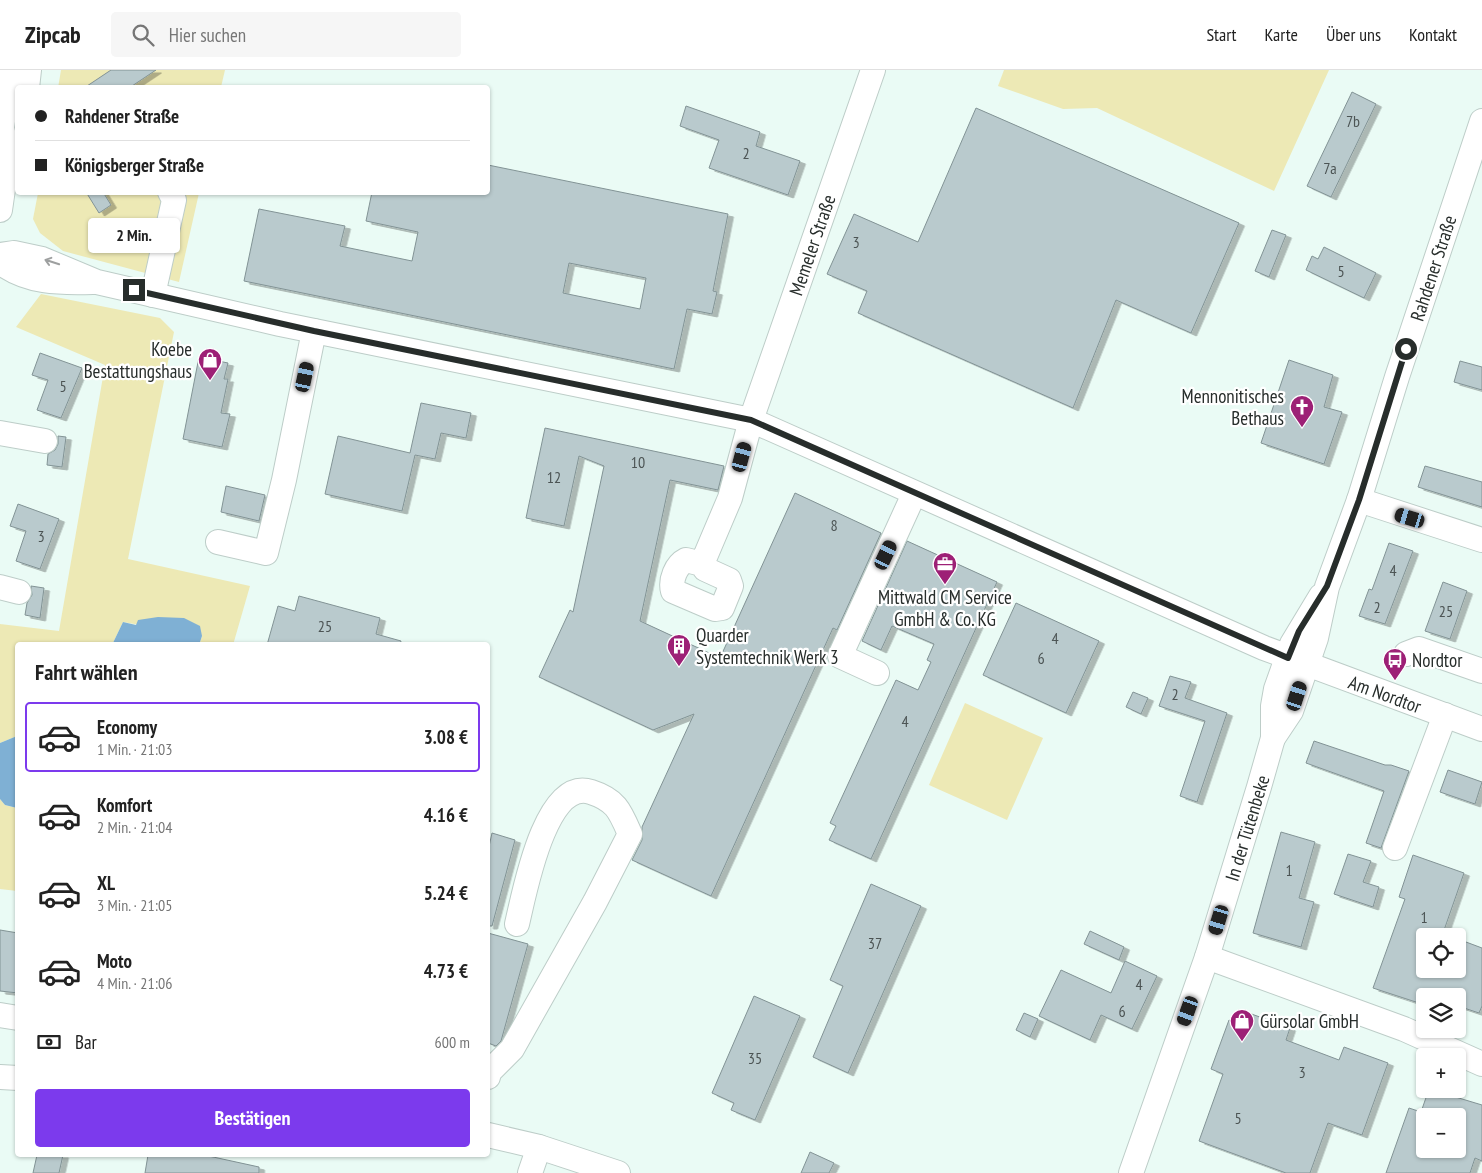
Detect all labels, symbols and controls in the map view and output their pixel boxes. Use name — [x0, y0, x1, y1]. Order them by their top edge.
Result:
search box — [111, 12, 461, 57]
text: Zipcab — [25, 19, 81, 50]
icon: search — [129, 21, 157, 49]
text: Hier suchen — [169, 23, 246, 47]
text: Start — [1206, 23, 1237, 46]
text: Karte — [1265, 23, 1298, 46]
text: Über uns — [1326, 23, 1381, 46]
text: Kontakt — [1409, 23, 1457, 46]
text: Rahdener Straße — [65, 104, 179, 128]
house number: 7b — [1346, 111, 1360, 131]
house number: 2 — [742, 143, 750, 163]
text: Königsberger Straße — [65, 153, 204, 177]
house number: 7a — [1323, 158, 1337, 178]
street label: Memeler Straße — [784, 191, 840, 299]
street label: Rahdener Straße — [1405, 212, 1461, 324]
callout: 2 Min. — [88, 218, 180, 252]
text: 2 Min. — [116, 225, 152, 245]
house number: 3 — [852, 232, 860, 252]
one-way arrow — [44, 257, 60, 267]
house number: 5 — [1337, 261, 1345, 281]
route end — [123, 279, 145, 301]
place label: Koebe Bestattungshaus — [84, 337, 192, 383]
route start — [1395, 338, 1417, 360]
shop icon: Koebe Bestattungshaus — [197, 347, 223, 381]
car — [294, 361, 315, 393]
house number: 5 — [59, 376, 67, 396]
place label: Mennonitisches Bethaus — [1182, 384, 1284, 430]
church icon: Mennonitisches Bethaus — [1289, 394, 1315, 428]
car — [730, 441, 753, 473]
house number: 10 — [631, 452, 645, 472]
house number: 12 — [547, 467, 561, 487]
car — [1393, 506, 1426, 530]
house number: 8 — [830, 515, 838, 535]
house number: 3 — [37, 526, 45, 546]
car — [872, 538, 899, 572]
office icon: Mittwald CM Service GmbH & Co. KG — [932, 551, 958, 585]
house number: 4 — [1389, 560, 1397, 580]
place label: Mittwald CM Service GmbH & Co. KG — [878, 585, 1012, 631]
house number: 2 — [1373, 597, 1381, 617]
house number: 25 — [1439, 601, 1453, 621]
house number: 25 — [318, 616, 332, 636]
place label: Quarder Systemtechnik Werk 3 — [696, 623, 839, 669]
house number: 4 — [1051, 628, 1059, 648]
building icon: Quarder Systemtechnik Werk 3 — [666, 633, 692, 667]
bus stop icon: Nordtor — [1382, 647, 1408, 681]
house number: 6 — [1037, 648, 1045, 668]
place label: Nordtor — [1412, 648, 1463, 672]
text: Fahrt wählen — [35, 658, 138, 686]
street label: Am Nordtor — [1345, 670, 1425, 718]
car — [1285, 679, 1308, 713]
house number: 2 — [1171, 684, 1179, 704]
house number: 4 — [901, 711, 909, 731]
icon: car — [37, 715, 82, 760]
text: Economy — [97, 715, 157, 739]
text: 3.08 € — [424, 725, 468, 749]
text: 1 Min. · 21:03 — [97, 739, 172, 759]
street label: In der Tütenbeke — [1220, 772, 1275, 884]
icon: car — [37, 793, 82, 838]
text: Komfort — [97, 793, 152, 817]
text: 4.16 € — [424, 803, 468, 827]
text: 2 Min. · 21:04 — [97, 817, 172, 837]
house number: 1 — [1285, 860, 1293, 880]
icon: car — [37, 871, 82, 916]
text: XL — [97, 871, 115, 895]
text: 5.24 € — [424, 881, 468, 905]
text: 3 Min. · 21:05 — [97, 895, 172, 915]
car — [1207, 903, 1230, 937]
house number: 1 — [1420, 907, 1428, 927]
map controls — [1416, 928, 1466, 1158]
button: locate — [1416, 928, 1466, 978]
house number: 37 — [868, 933, 882, 953]
icon: car — [37, 949, 82, 994]
text: Moto — [97, 949, 132, 973]
text: 4.73 € — [424, 959, 468, 983]
text: 4 Min. · 21:06 — [97, 973, 172, 993]
house number: 4 — [1135, 974, 1143, 994]
button: layers — [1416, 988, 1466, 1038]
car — [1175, 994, 1200, 1028]
house number: 6 — [1118, 1001, 1126, 1021]
shop icon: Gürsolar GmbH — [1229, 1008, 1255, 1042]
place label: Gürsolar GmbH — [1260, 1009, 1359, 1033]
icon: cash — [35, 1028, 63, 1056]
text: Bar — [75, 1030, 97, 1054]
text: 600 m — [435, 1032, 470, 1052]
house number: 35 — [748, 1048, 762, 1068]
button: + — [1416, 1048, 1466, 1098]
house number: 3 — [1298, 1062, 1306, 1082]
button: Bestätigen — [35, 1089, 470, 1147]
house number: 5 — [1234, 1108, 1242, 1128]
button: − — [1416, 1108, 1466, 1158]

